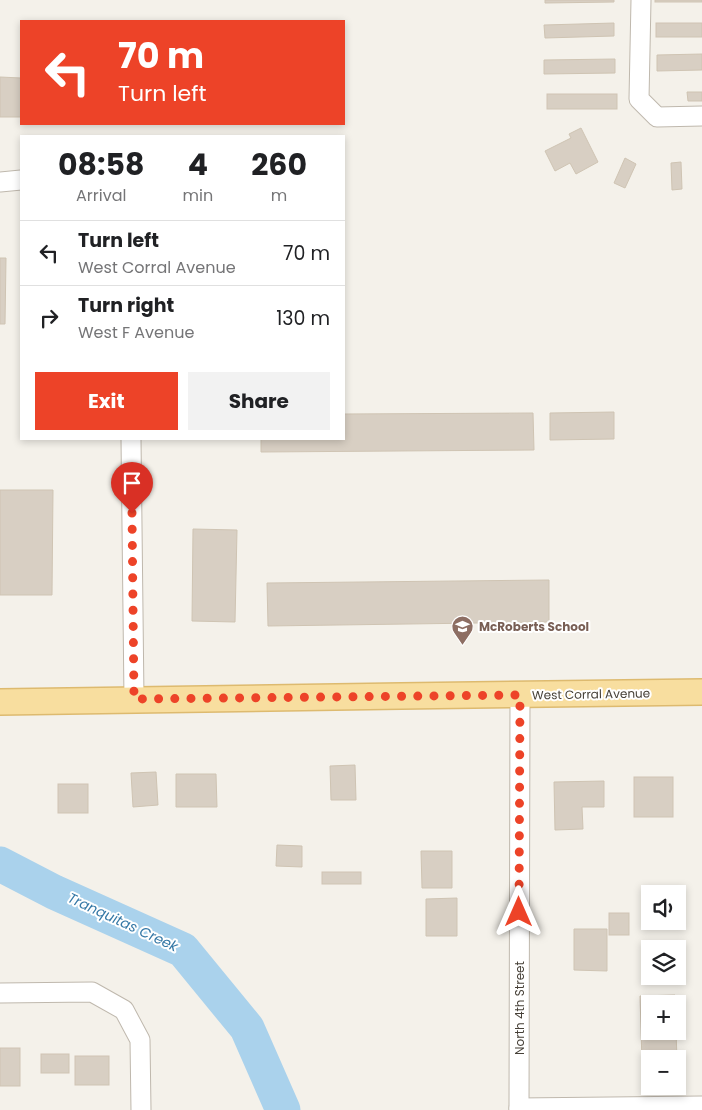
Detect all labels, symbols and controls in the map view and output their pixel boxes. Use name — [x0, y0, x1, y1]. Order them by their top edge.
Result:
text: 70 m — [118, 31, 204, 80]
icon: left — [35, 40, 100, 105]
text: Turn left — [118, 78, 206, 109]
text: 08:58 — [58, 143, 144, 186]
text: 4 — [188, 143, 208, 186]
text: 260 — [251, 143, 307, 186]
text: Arrival — [76, 184, 126, 207]
text: min — [183, 184, 213, 207]
text: m — [271, 184, 287, 207]
text: Turn left — [78, 227, 159, 254]
icon: left — [35, 239, 63, 267]
text: 70 m — [283, 240, 330, 267]
text: West Corral Avenue — [78, 256, 236, 279]
text: Turn right — [78, 292, 174, 319]
icon: right — [35, 304, 63, 332]
text: 130 m — [276, 305, 330, 332]
text: West F Avenue — [78, 321, 194, 344]
button: Exit — [35, 372, 178, 430]
button: Share — [188, 372, 330, 430]
pin — [111, 462, 153, 513]
icon: arrive — [118, 469, 146, 497]
school or university icon: McRoberts School — [451, 614, 475, 645]
place label: McRoberts School — [479, 618, 589, 635]
street label: West Corral Avenue — [532, 684, 650, 704]
position arrow — [492, 885, 544, 937]
map controls — [641, 885, 686, 1095]
button: sound — [641, 885, 686, 930]
water label: Tranquitas Creek — [65, 888, 182, 957]
button: layers — [641, 940, 686, 985]
street label: North 4th Street — [511, 961, 528, 1055]
button: + — [641, 995, 686, 1040]
button: − — [641, 1050, 686, 1095]

